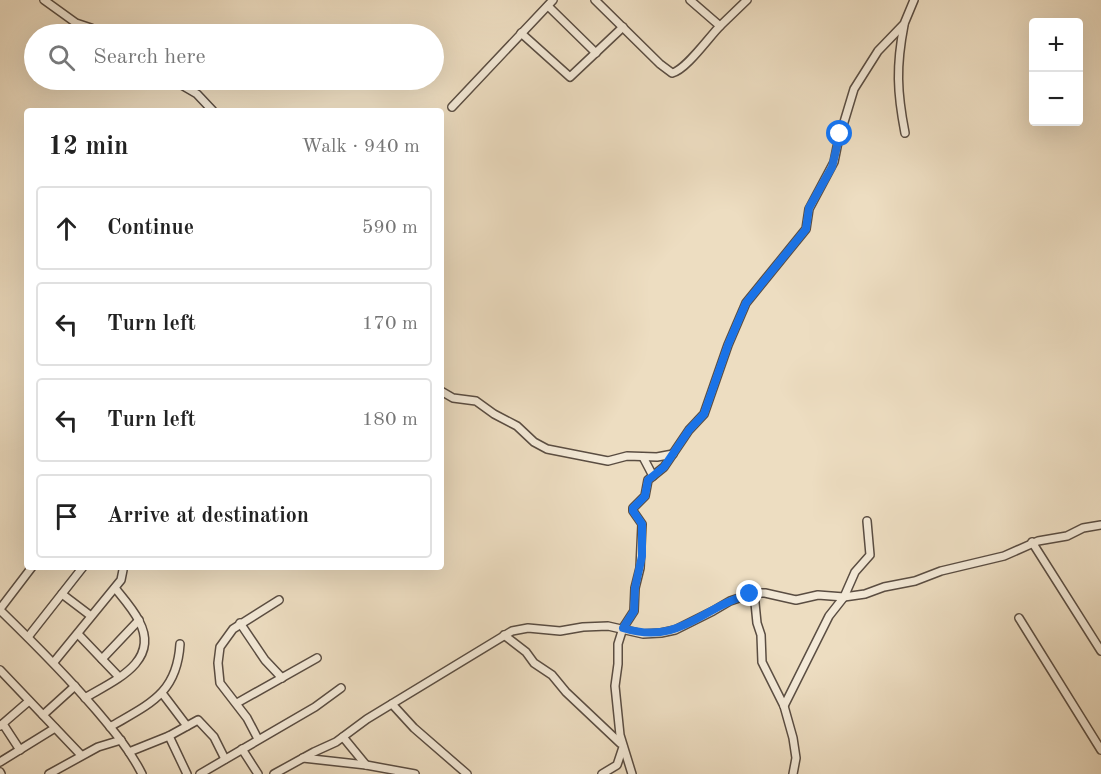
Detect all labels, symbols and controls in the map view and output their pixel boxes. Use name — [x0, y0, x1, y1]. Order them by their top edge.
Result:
map controls — [1029, 18, 1083, 126]
button: + — [1029, 18, 1083, 72]
search box — [24, 24, 444, 90]
icon: search — [45, 41, 78, 74]
text: Search here — [93, 46, 206, 68]
button: − — [1029, 72, 1083, 126]
route start — [826, 120, 852, 146]
text: 12 min — [48, 134, 128, 160]
text: Walk · 940 m — [301, 137, 420, 157]
icon: ahead — [50, 212, 83, 245]
text: Continue — [107, 217, 194, 239]
text: 590 m — [362, 218, 418, 238]
icon: left — [50, 308, 83, 341]
text: Turn left — [107, 313, 196, 335]
text: 170 m — [362, 314, 418, 334]
icon: left — [50, 404, 83, 437]
text: Turn left — [107, 409, 196, 431]
text: 180 m — [362, 410, 418, 430]
icon: arrive — [50, 500, 83, 533]
text: Arrive at destination — [107, 505, 309, 527]
route end — [736, 580, 762, 606]

